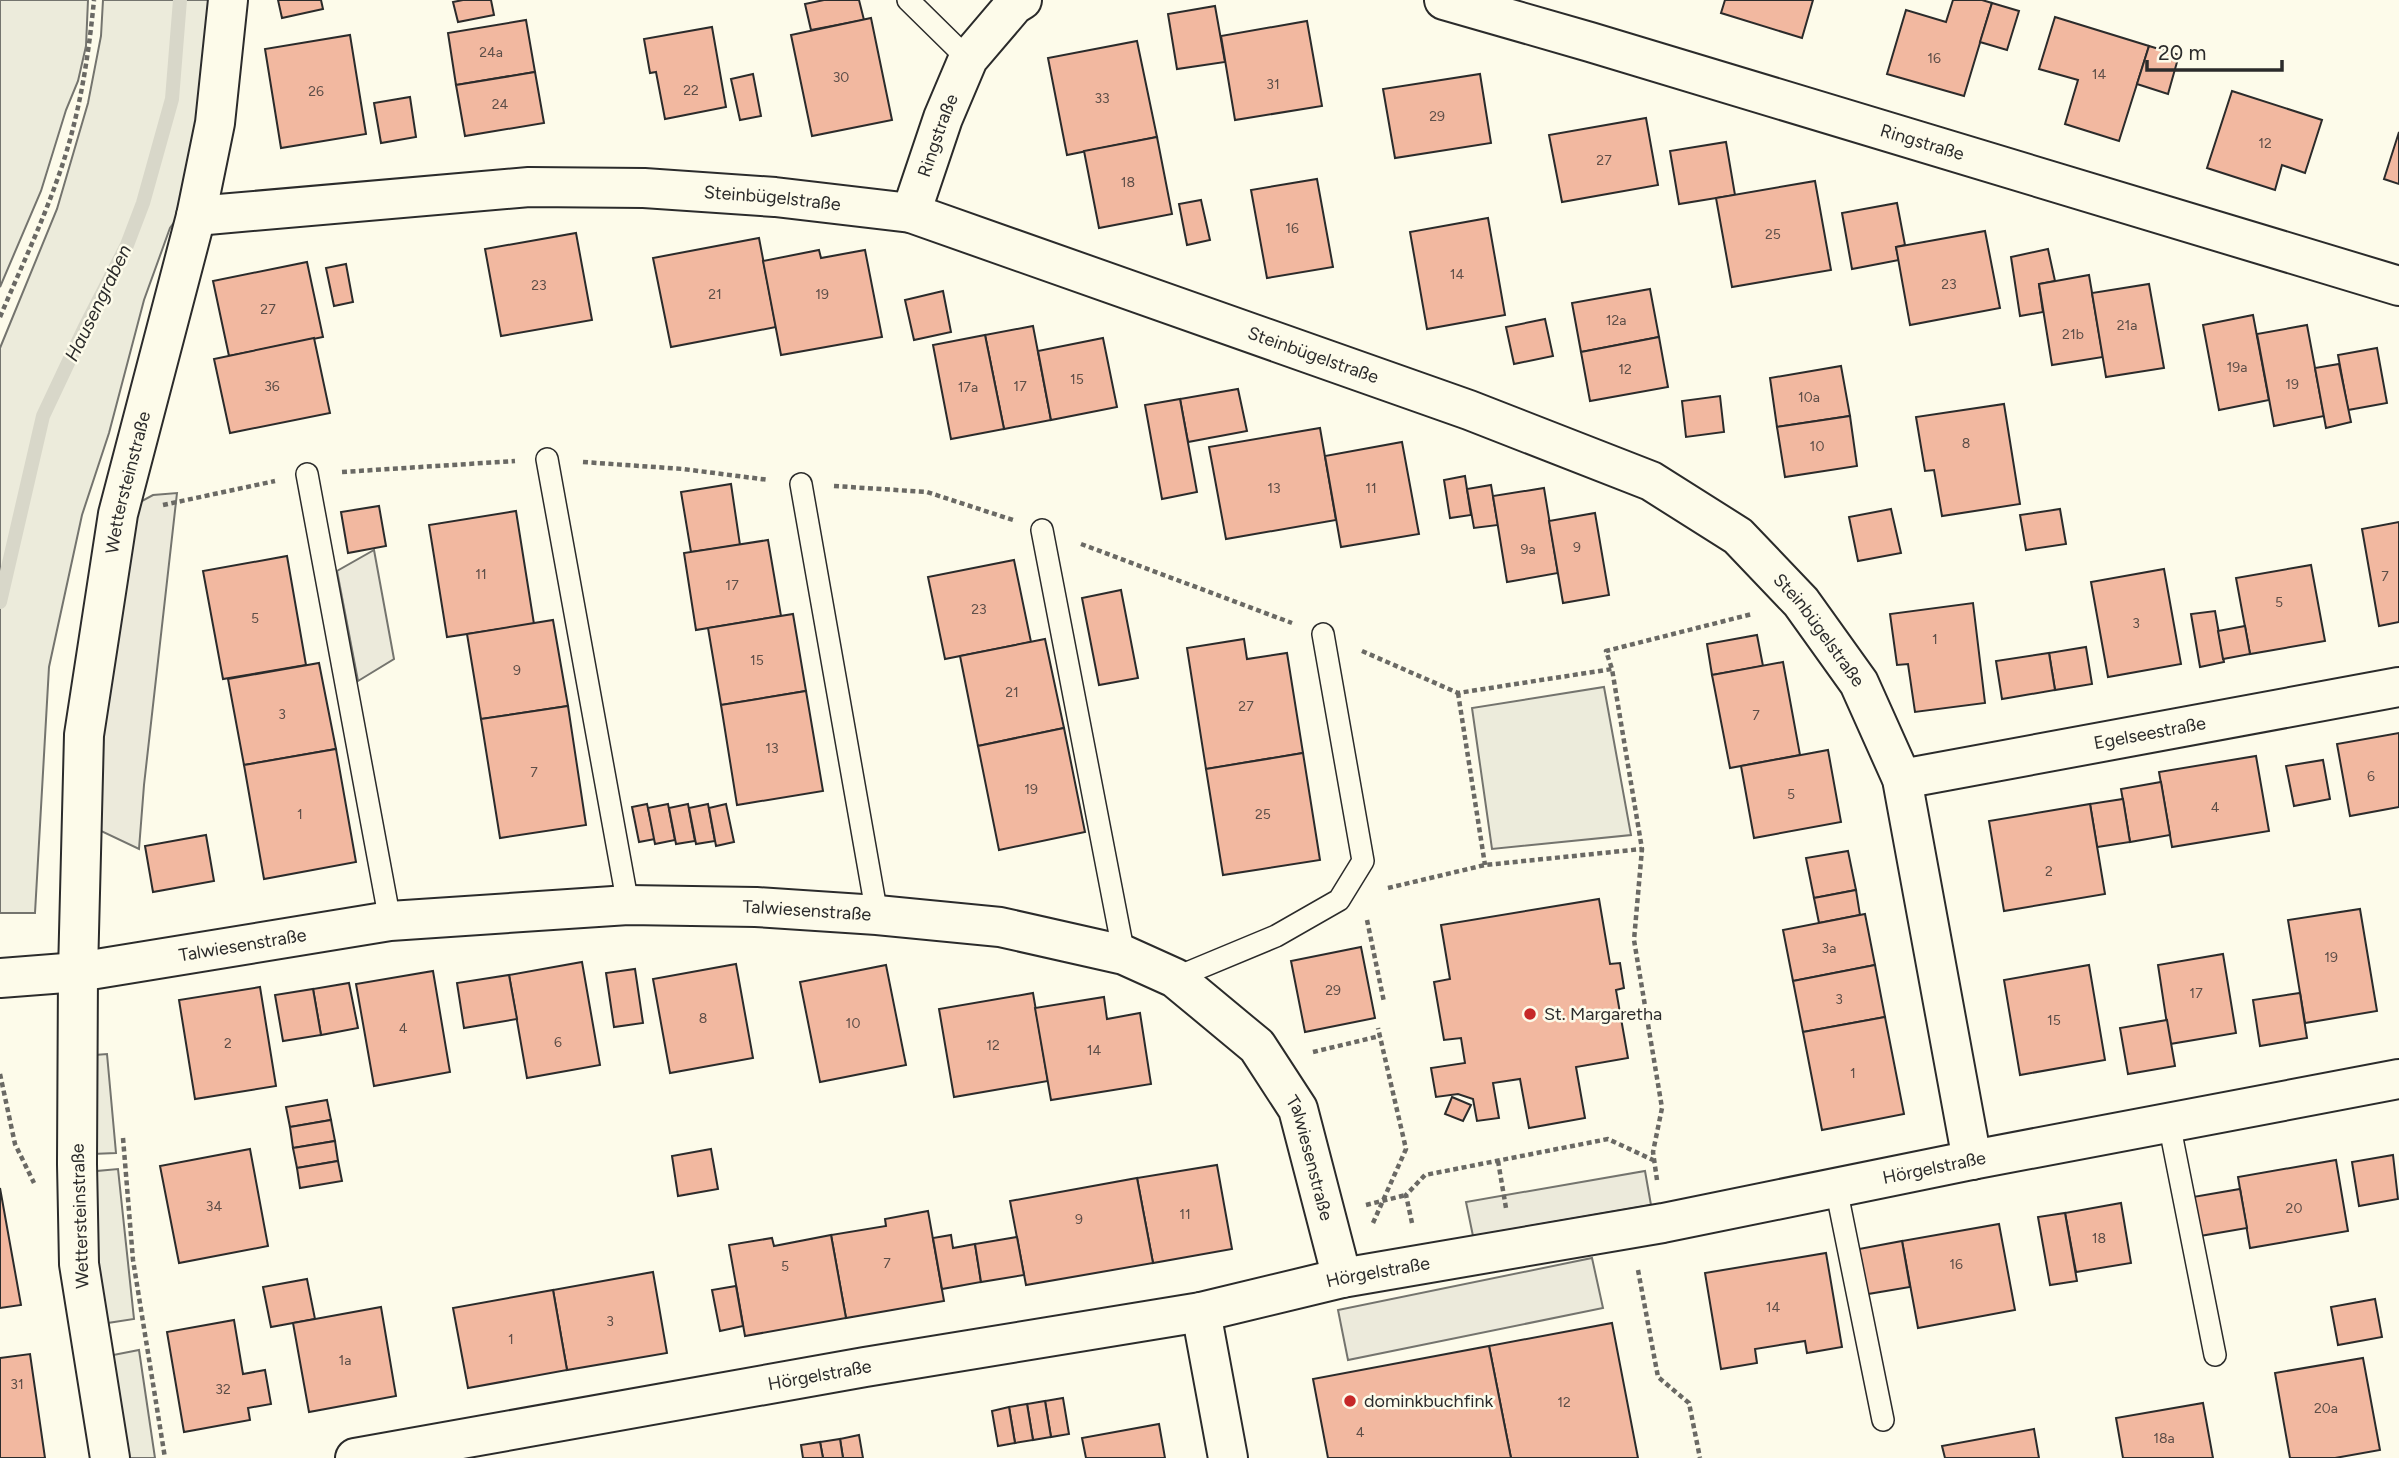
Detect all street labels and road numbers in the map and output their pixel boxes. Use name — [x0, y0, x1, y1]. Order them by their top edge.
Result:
street label: Ringstraße — [913, 90, 963, 180]
street label: Ringstraße — [1878, 119, 1967, 165]
street label: Steinbügelstraße — [703, 181, 842, 216]
street label: Steinbügelstraße — [1245, 322, 1382, 388]
street label: Wettersteinstraße — [101, 409, 155, 555]
street label: Steinbügelstraße — [1769, 569, 1869, 691]
street label: Egelseestraße — [2092, 712, 2208, 754]
street label: Talwiesenstraße — [742, 896, 872, 926]
street label: Talwiesenstraße — [177, 924, 308, 966]
street label: Talwiesenstraße — [1281, 1091, 1338, 1223]
street label: Wettersteinstraße — [66, 1143, 94, 1289]
street label: Hörgelstraße — [1881, 1147, 1988, 1189]
street label: Hörgelstraße — [1324, 1252, 1432, 1292]
street label: Hörgelstraße — [766, 1355, 873, 1395]

